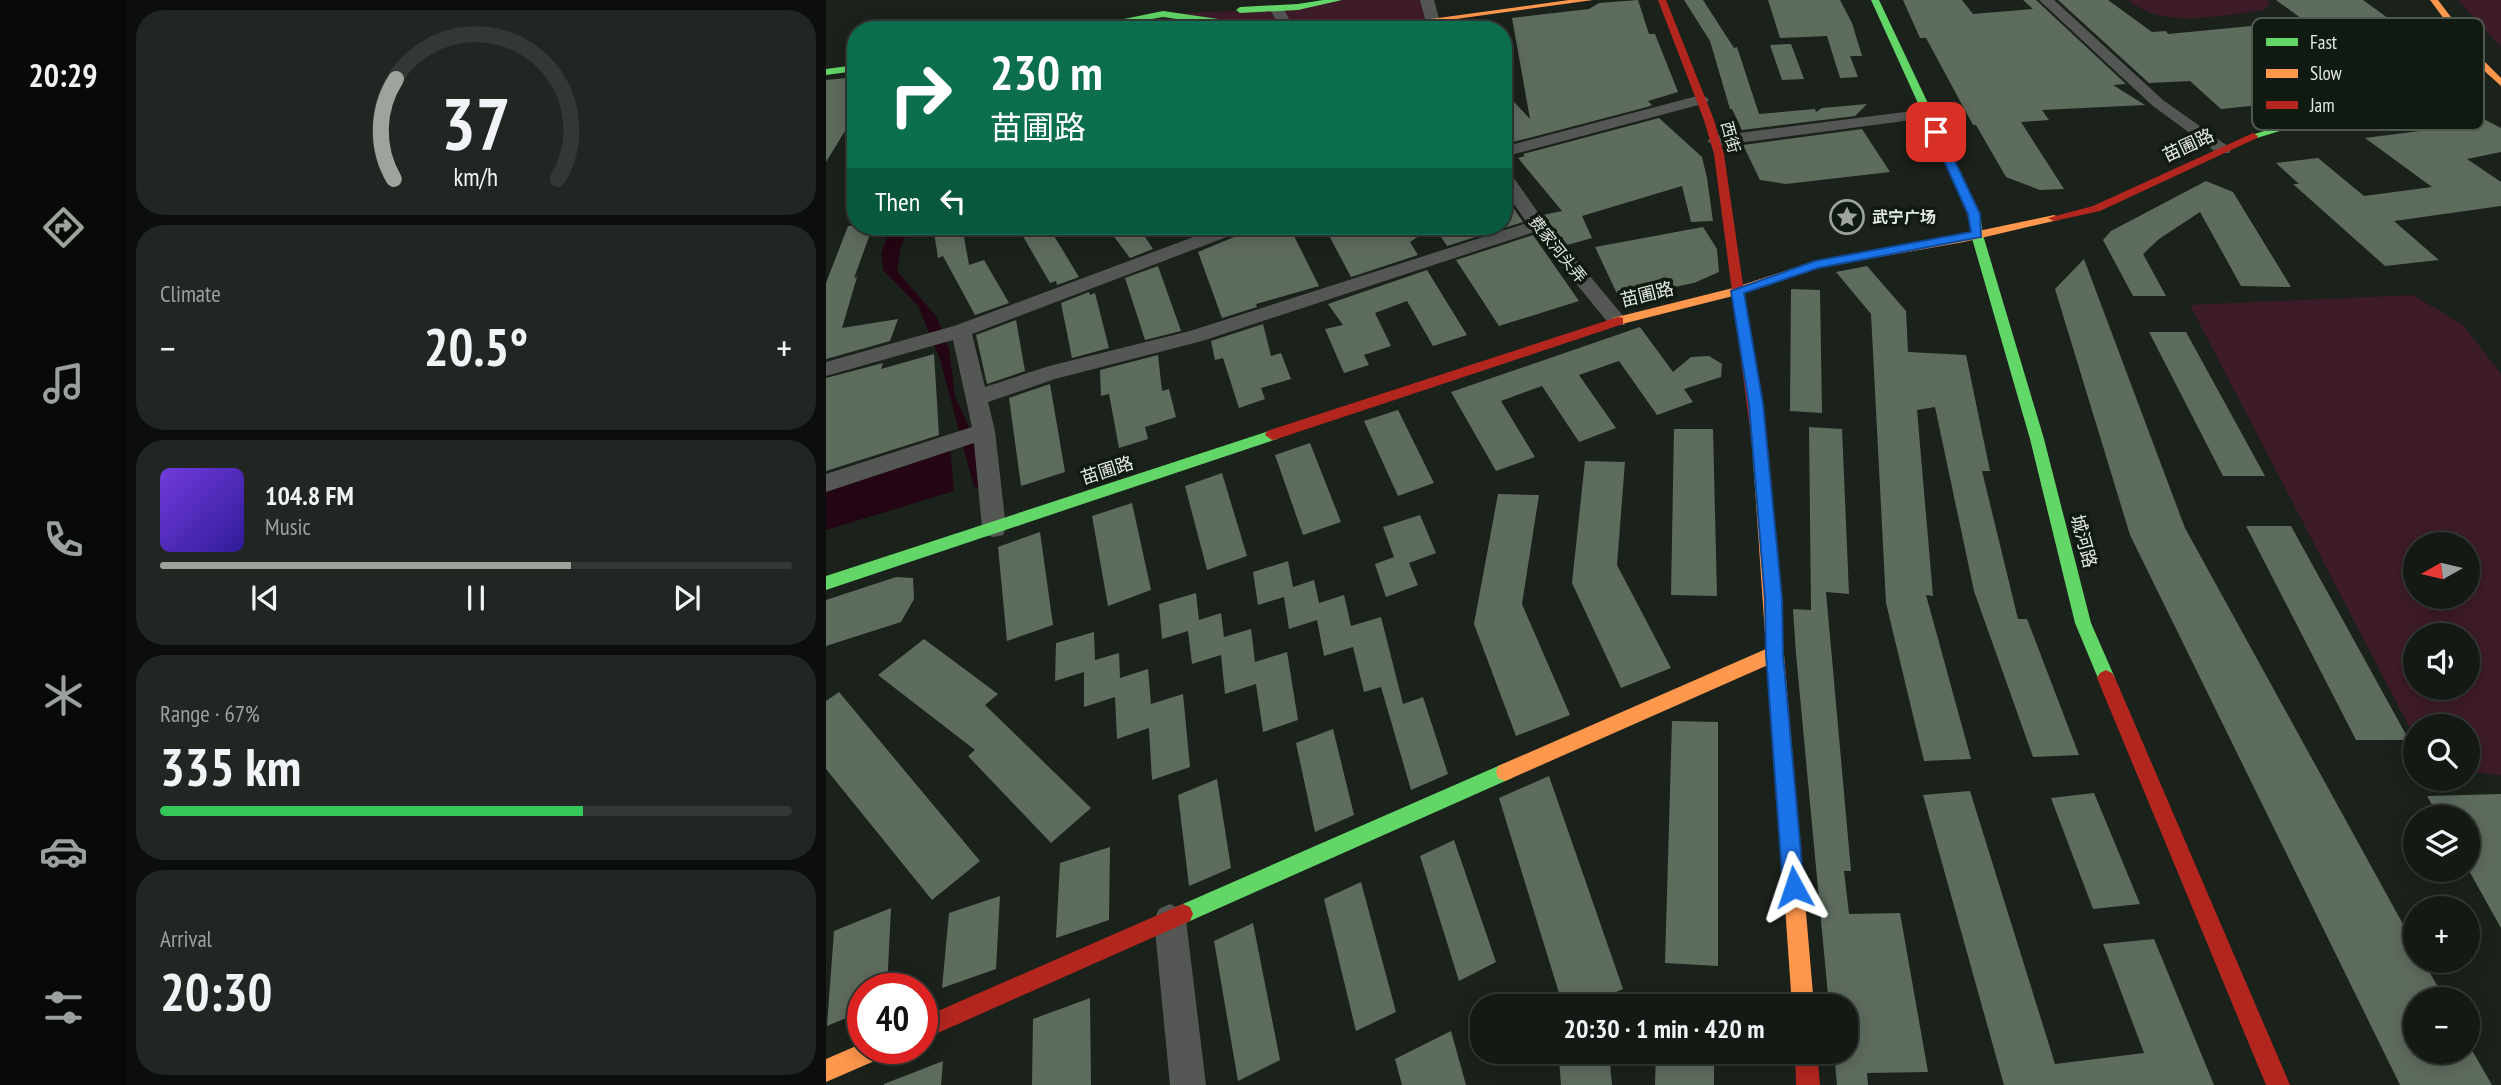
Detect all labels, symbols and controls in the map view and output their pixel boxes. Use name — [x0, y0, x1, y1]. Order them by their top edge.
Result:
legend — [2252, 18, 2484, 130]
text: Fast — [2310, 30, 2338, 54]
text: 230 m — [990, 40, 1103, 104]
icon: right — [875, 49, 966, 140]
text: 20:29 — [28, 54, 98, 96]
text: Slow — [2310, 61, 2343, 85]
text: 37 — [441, 75, 511, 169]
text: Jam — [2309, 93, 2335, 117]
pin — [1906, 102, 1966, 162]
text: 苗圃路 — [990, 106, 1086, 148]
icon: arrive — [1917, 113, 1955, 151]
street label: 西街 — [1717, 119, 1745, 155]
street label: 苗圃路 — [2159, 123, 2217, 167]
text: km/h — [454, 160, 498, 192]
icon: left — [934, 182, 972, 220]
text: Then — [875, 185, 920, 218]
place icon: 武宁广场 — [1828, 198, 1866, 236]
icon: directions — [39, 203, 88, 252]
place label: 武宁广场 — [1872, 207, 1936, 227]
street label: 费家河头弄 — [1525, 212, 1591, 286]
street label: 苗圃路 — [1618, 276, 1676, 312]
text: Climate — [160, 279, 221, 308]
text: 20.5° — [424, 313, 528, 380]
text: − — [160, 323, 176, 372]
text: + — [776, 323, 792, 372]
icon: music — [39, 359, 88, 408]
street label: 苗圃路 — [1078, 451, 1136, 489]
text: 104.8 FM — [265, 479, 354, 512]
text: Music — [265, 512, 311, 541]
street label: 城河路 — [2066, 512, 2102, 570]
icon: phone — [39, 515, 88, 564]
north arrow — [2403, 532, 2480, 609]
map controls — [2403, 532, 2480, 1064]
icon: previous — [246, 579, 284, 617]
icon: pause — [457, 579, 495, 617]
icon: next — [668, 579, 706, 617]
button: sound — [2403, 623, 2480, 700]
icon: climate — [39, 671, 88, 720]
text: Range · 67% — [160, 699, 260, 728]
button: search — [2403, 714, 2480, 791]
text: 335 km — [160, 733, 301, 800]
button: layers — [2403, 805, 2480, 882]
icon: car — [39, 827, 88, 876]
position arrow — [1757, 850, 1831, 924]
button: + — [2403, 896, 2480, 973]
text: Arrival — [160, 924, 212, 953]
text: 20:30 — [160, 958, 272, 1025]
speed limit sign: 40 — [847, 973, 938, 1064]
icon: filters — [39, 983, 88, 1032]
button: − — [2403, 987, 2480, 1064]
text: 20:30 · 1 min · 420 m — [1564, 1012, 1764, 1045]

